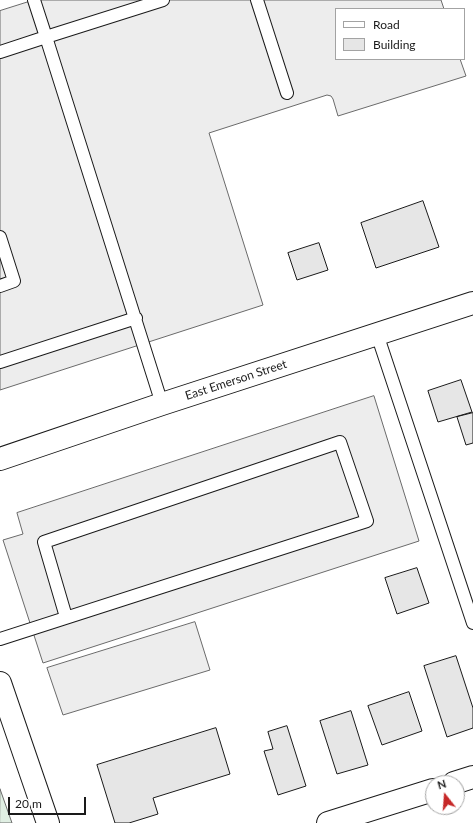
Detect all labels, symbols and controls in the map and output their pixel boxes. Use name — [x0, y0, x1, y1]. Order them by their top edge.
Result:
legend — [335, 8, 465, 60]
text: Road — [373, 17, 400, 32]
text: Building — [373, 37, 416, 52]
street label: East Emerson Street — [183, 357, 289, 403]
north arrow — [425, 775, 465, 815]
text: N — [436, 777, 448, 791]
scale bar — [10, 789, 88, 815]
text: 20 m — [15, 796, 42, 811]

